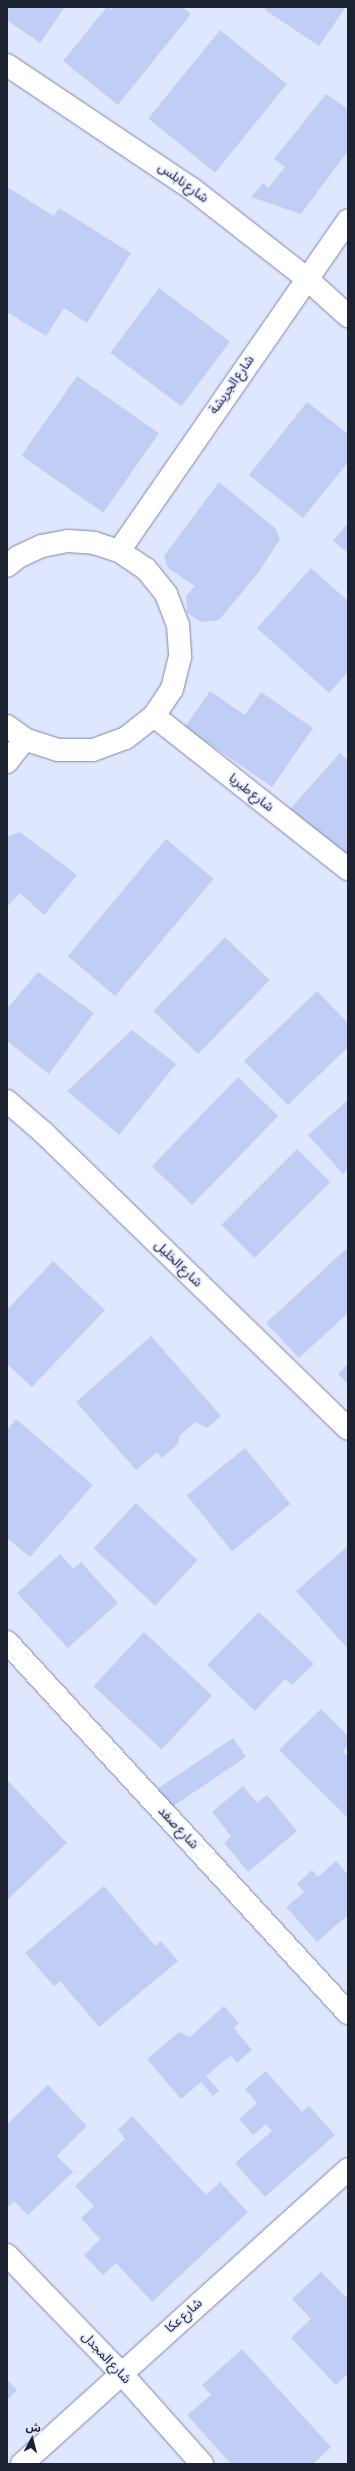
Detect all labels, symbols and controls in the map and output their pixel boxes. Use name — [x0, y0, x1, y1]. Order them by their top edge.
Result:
street label: شارع نابلس — [155, 160, 211, 206]
street label: شارع الجريشة — [206, 353, 258, 417]
street label: شارع طبريا — [225, 771, 277, 815]
street label: شارع الخليل — [151, 1238, 205, 1290]
street label: شارع صفد — [154, 1804, 202, 1852]
street label: شارع عكا — [162, 2295, 206, 2337]
street label: شارع المجدل — [78, 2329, 134, 2387]
north arrow — [12, 2419, 52, 2459]
text: ش — [25, 2420, 42, 2434]

